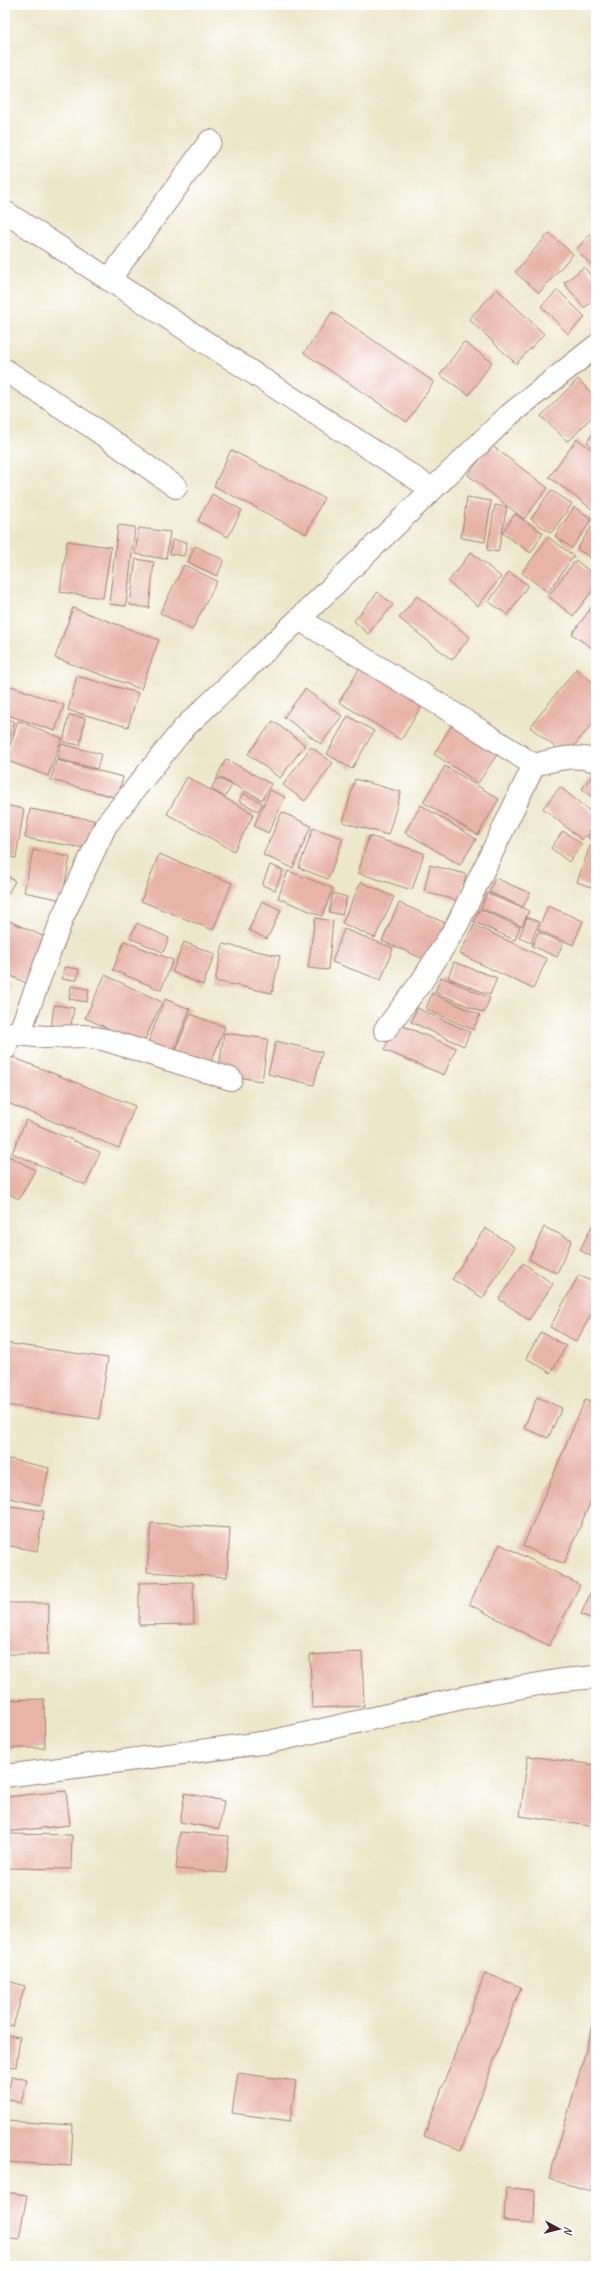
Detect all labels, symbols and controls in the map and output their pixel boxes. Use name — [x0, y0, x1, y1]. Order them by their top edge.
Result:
north arrow — [539, 2209, 579, 2249]
text: N — [561, 2226, 576, 2237]

